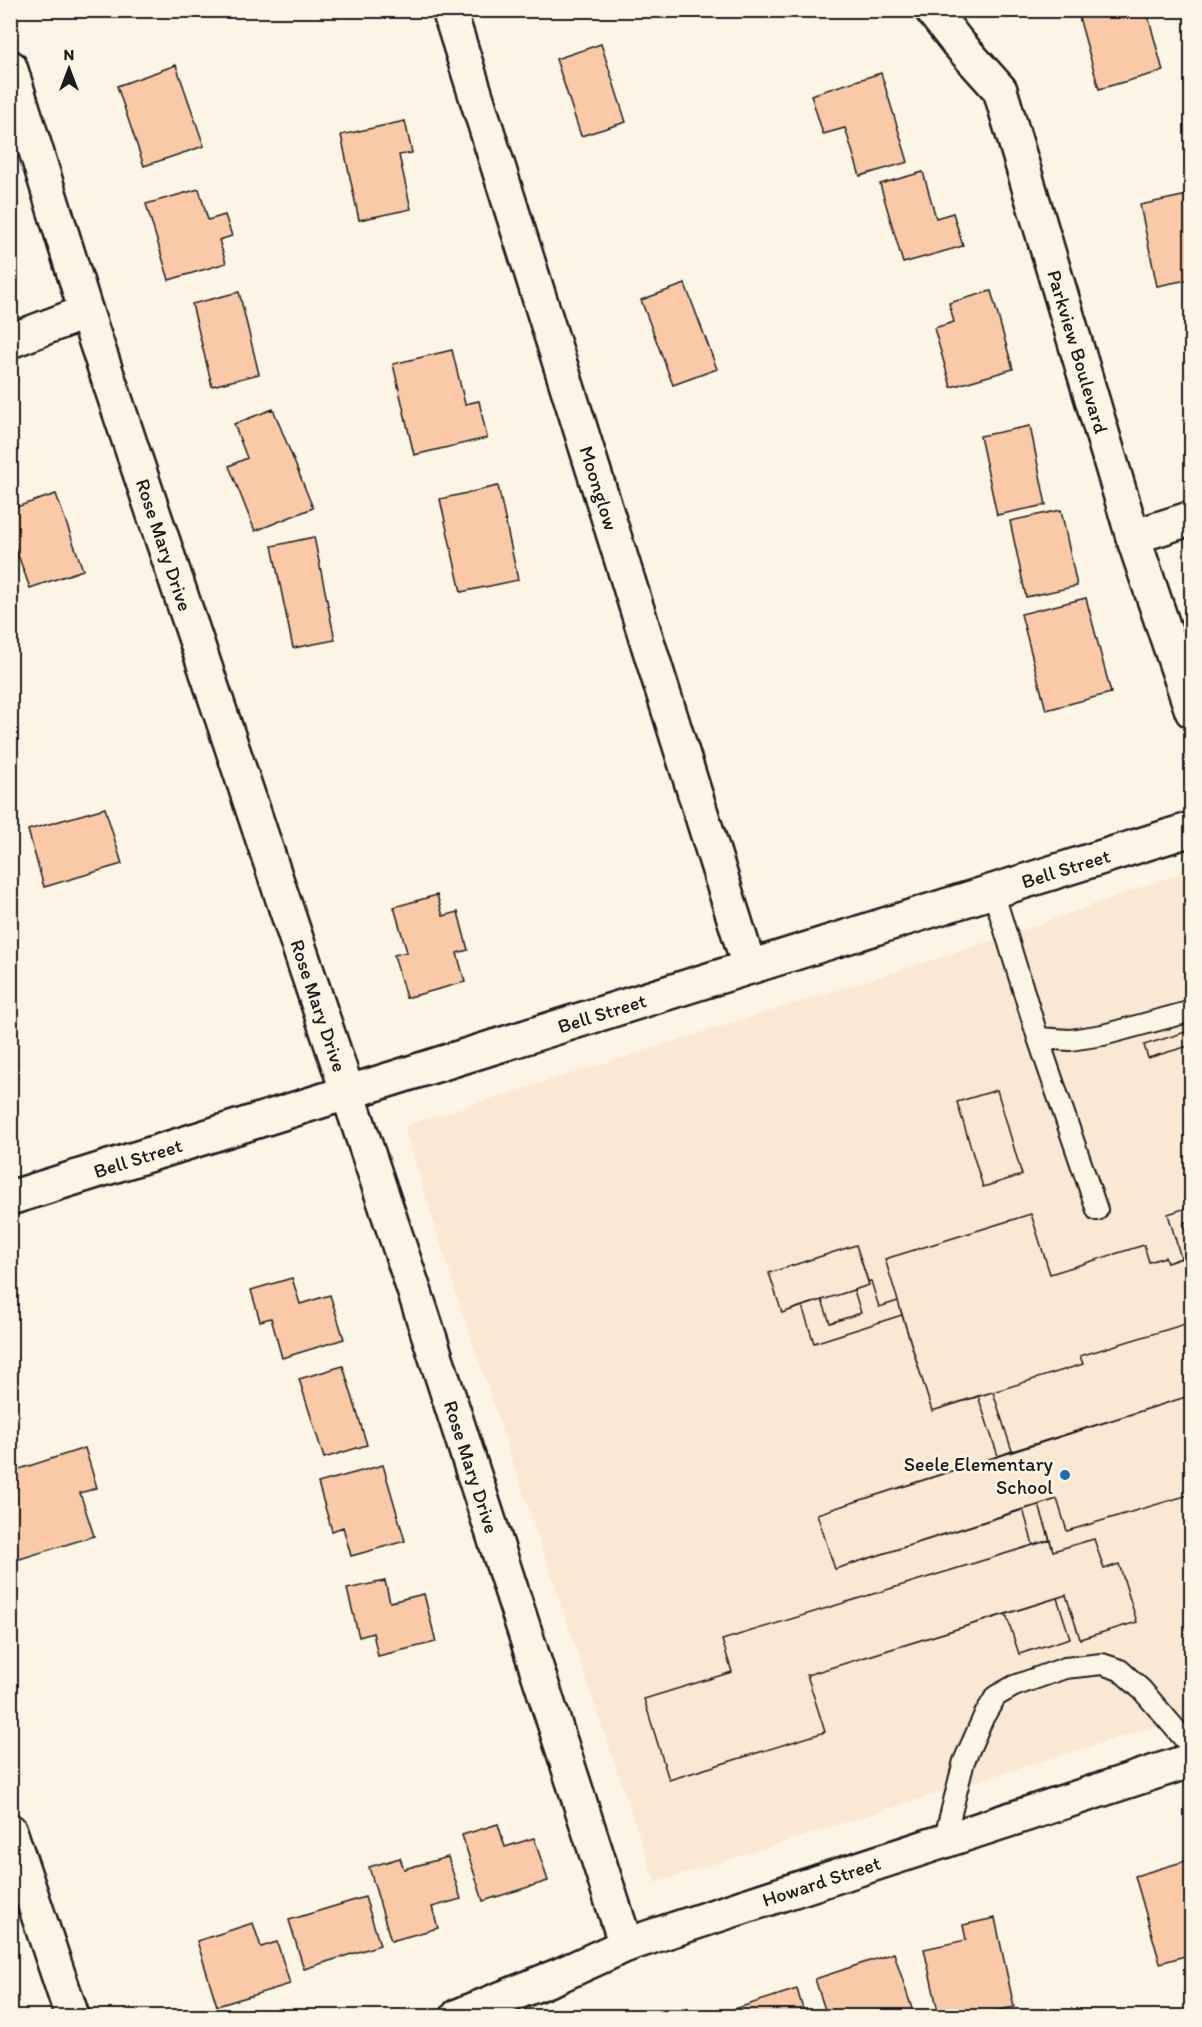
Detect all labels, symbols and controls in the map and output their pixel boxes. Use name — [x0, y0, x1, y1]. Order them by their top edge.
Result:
north arrow — [39, 39, 99, 99]
text: N — [64, 45, 74, 64]
street label: Parkview Boulevard — [1042, 267, 1114, 436]
street label: Moonglow — [575, 443, 623, 533]
street label: Rose Mary Drive — [131, 475, 197, 614]
street label: Bell Street — [1018, 843, 1114, 894]
street label: Rose Mary Drive — [285, 936, 352, 1075]
street label: Bell Street — [555, 988, 650, 1038]
street label: Bell Street — [91, 1133, 186, 1183]
street label: Rose Mary Drive — [439, 1397, 504, 1536]
place label: Seele Elementary School — [904, 1452, 1054, 1499]
marker: Seele Elementary School — [1058, 1468, 1072, 1482]
street label: Howard Street — [759, 1851, 884, 1912]

